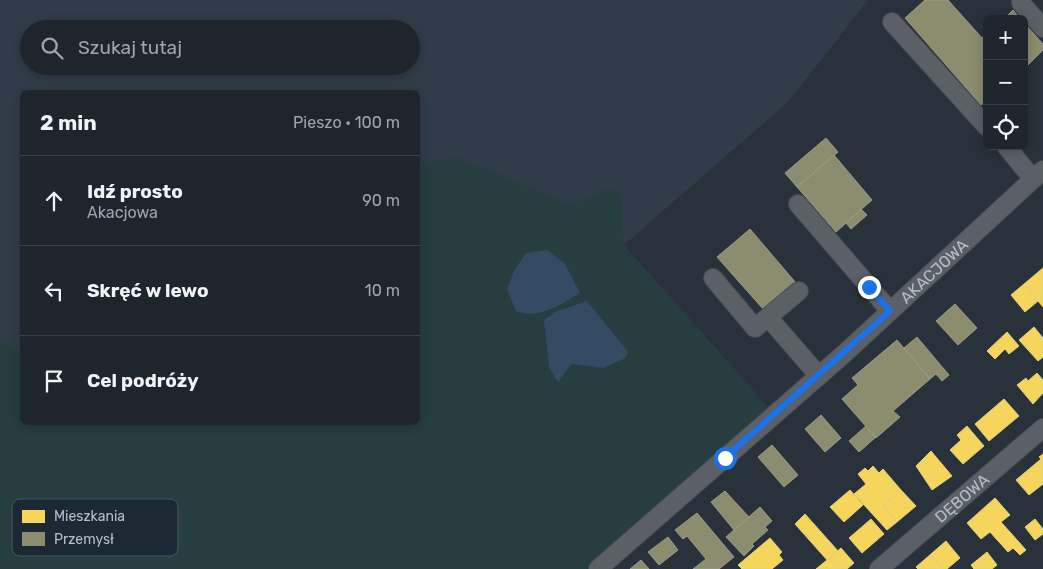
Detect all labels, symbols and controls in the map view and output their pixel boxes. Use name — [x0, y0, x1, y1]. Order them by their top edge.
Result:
map controls — [983, 15, 1028, 150]
button: + — [983, 15, 1028, 60]
search box — [20, 20, 420, 75]
icon: search — [38, 34, 66, 62]
text: Szukaj tutaj — [78, 36, 182, 59]
button: − — [983, 60, 1028, 105]
button: locate — [983, 105, 1028, 150]
text: 2 min — [40, 110, 97, 135]
text: Pieszo · 100 m — [293, 113, 400, 132]
text: Idź prosto — [87, 180, 183, 203]
icon: ahead — [40, 187, 68, 215]
text: 90 m — [362, 191, 400, 210]
text: Akacjowa — [87, 203, 158, 222]
street label: AKACJOWA — [896, 235, 972, 307]
route end — [858, 276, 881, 299]
icon: left — [40, 277, 68, 305]
text: Skręć w lewo — [87, 279, 209, 302]
text: 10 m — [365, 281, 400, 300]
icon: arrive — [40, 367, 68, 395]
text: Cel podróży — [87, 369, 199, 392]
route start — [714, 447, 737, 470]
street label: DĘBOWA — [931, 469, 993, 526]
legend — [12, 499, 178, 556]
text: Mieszkania — [54, 508, 125, 525]
text: Przemysł — [54, 531, 114, 548]

